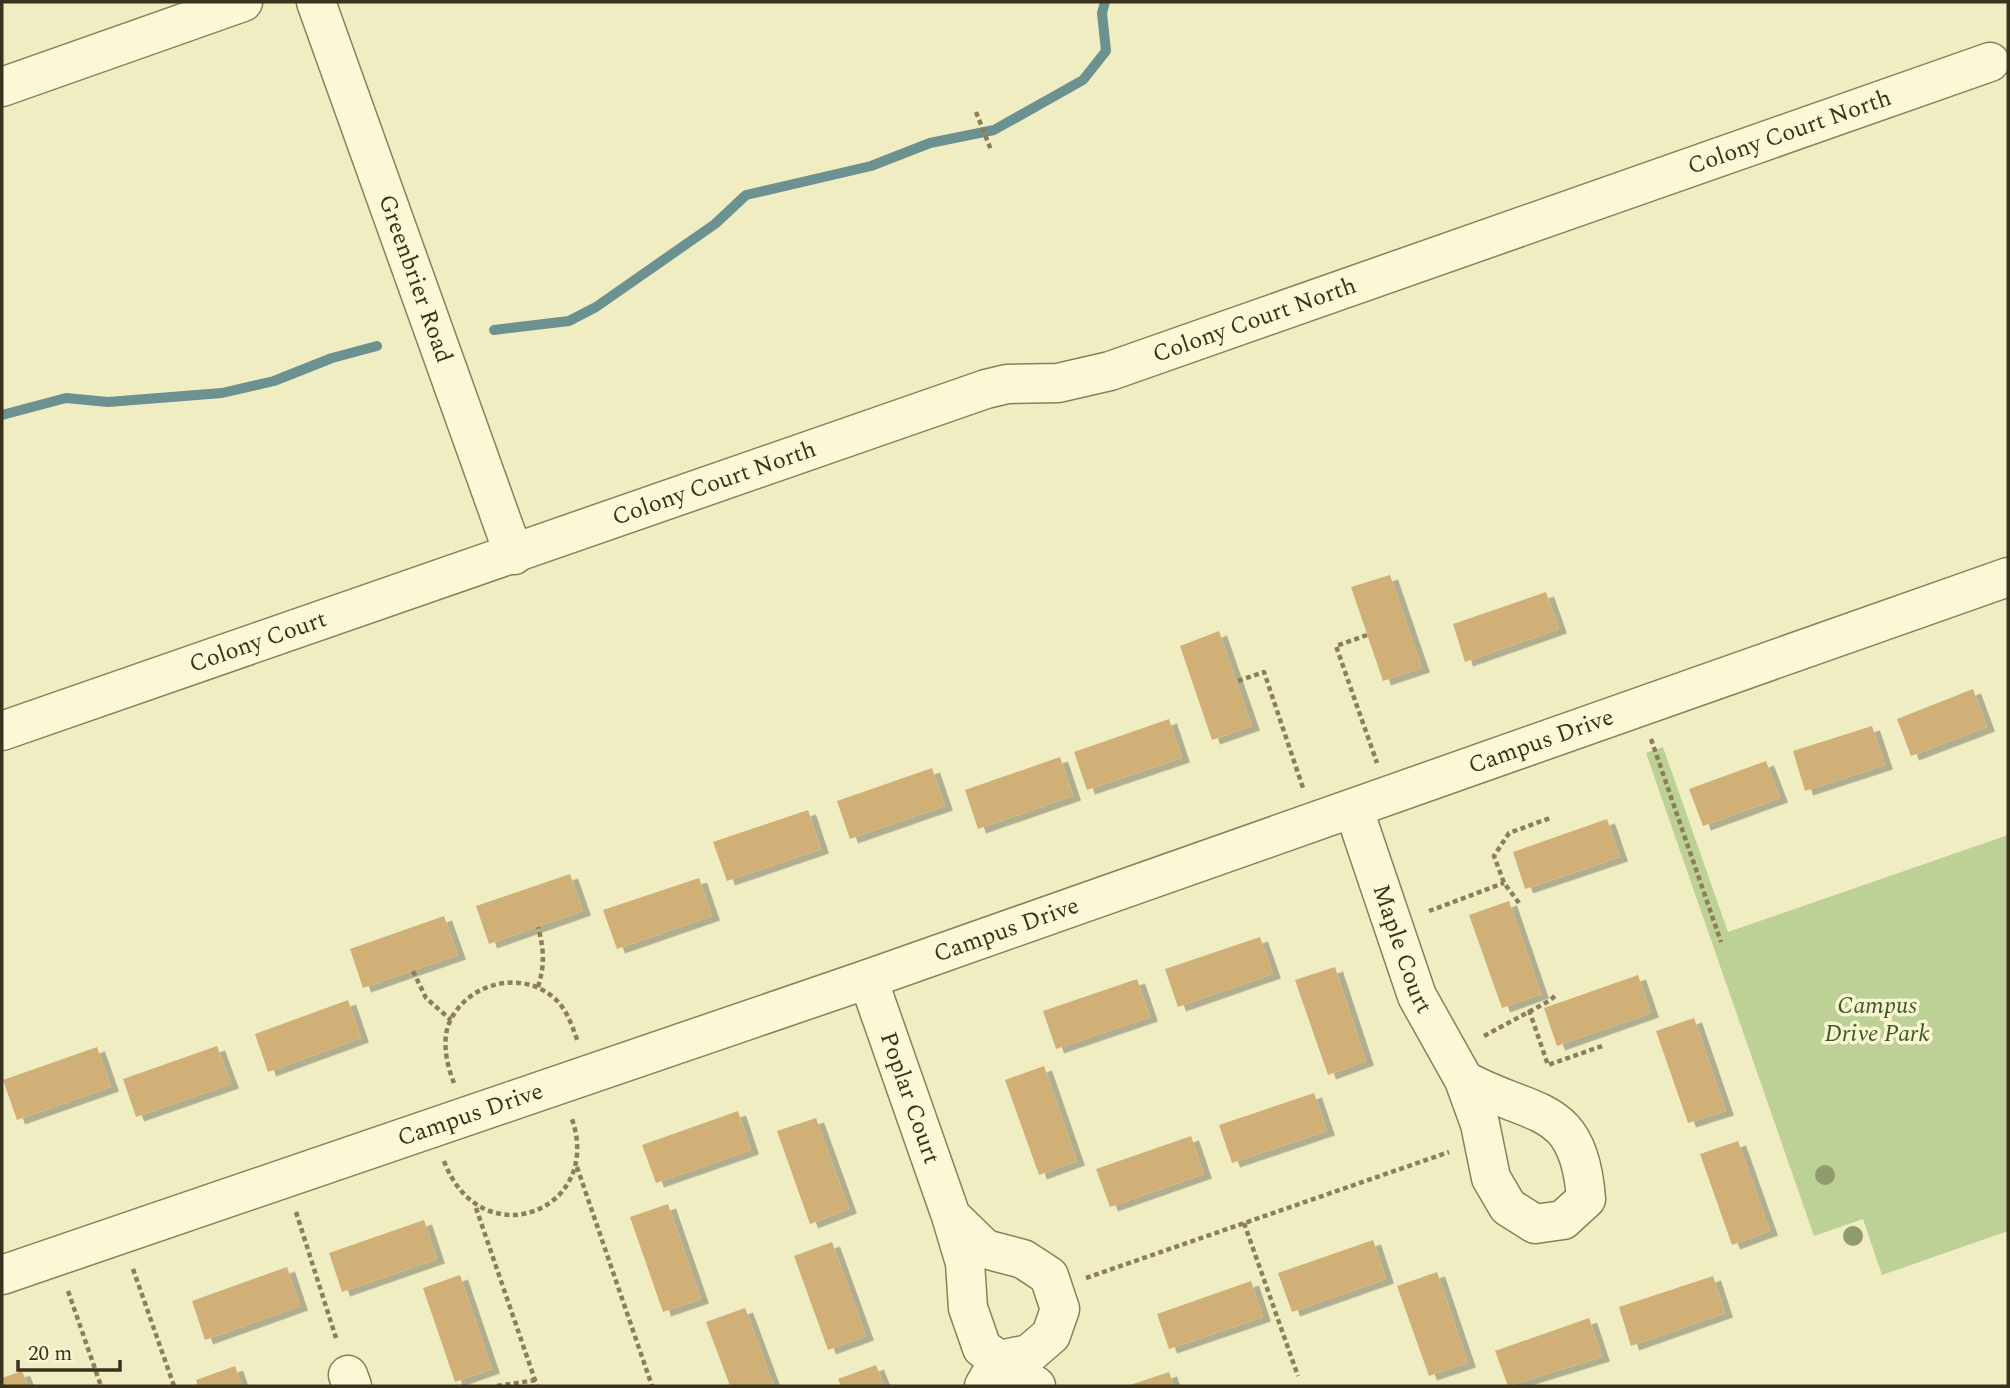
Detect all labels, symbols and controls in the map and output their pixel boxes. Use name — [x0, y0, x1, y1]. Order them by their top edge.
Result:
street label: Colony Court North — [1683, 80, 1896, 185]
street label: Greenbrier Road — [368, 190, 462, 368]
street label: Colony Court North — [1148, 268, 1361, 373]
street label: Colony Court North — [607, 431, 821, 536]
street label: Colony Court — [184, 601, 332, 683]
street label: Campus Drive — [1463, 699, 1619, 784]
street label: Maple Court — [1362, 880, 1442, 1021]
street label: Campus Drive — [929, 888, 1084, 972]
park label: Campus Drive Park — [1824, 988, 1930, 1052]
street label: Poplar Court — [870, 1027, 949, 1169]
street label: Campus Drive — [393, 1073, 548, 1157]
scale bar — [18, 1328, 119, 1372]
text: 20 m — [28, 1338, 72, 1370]

